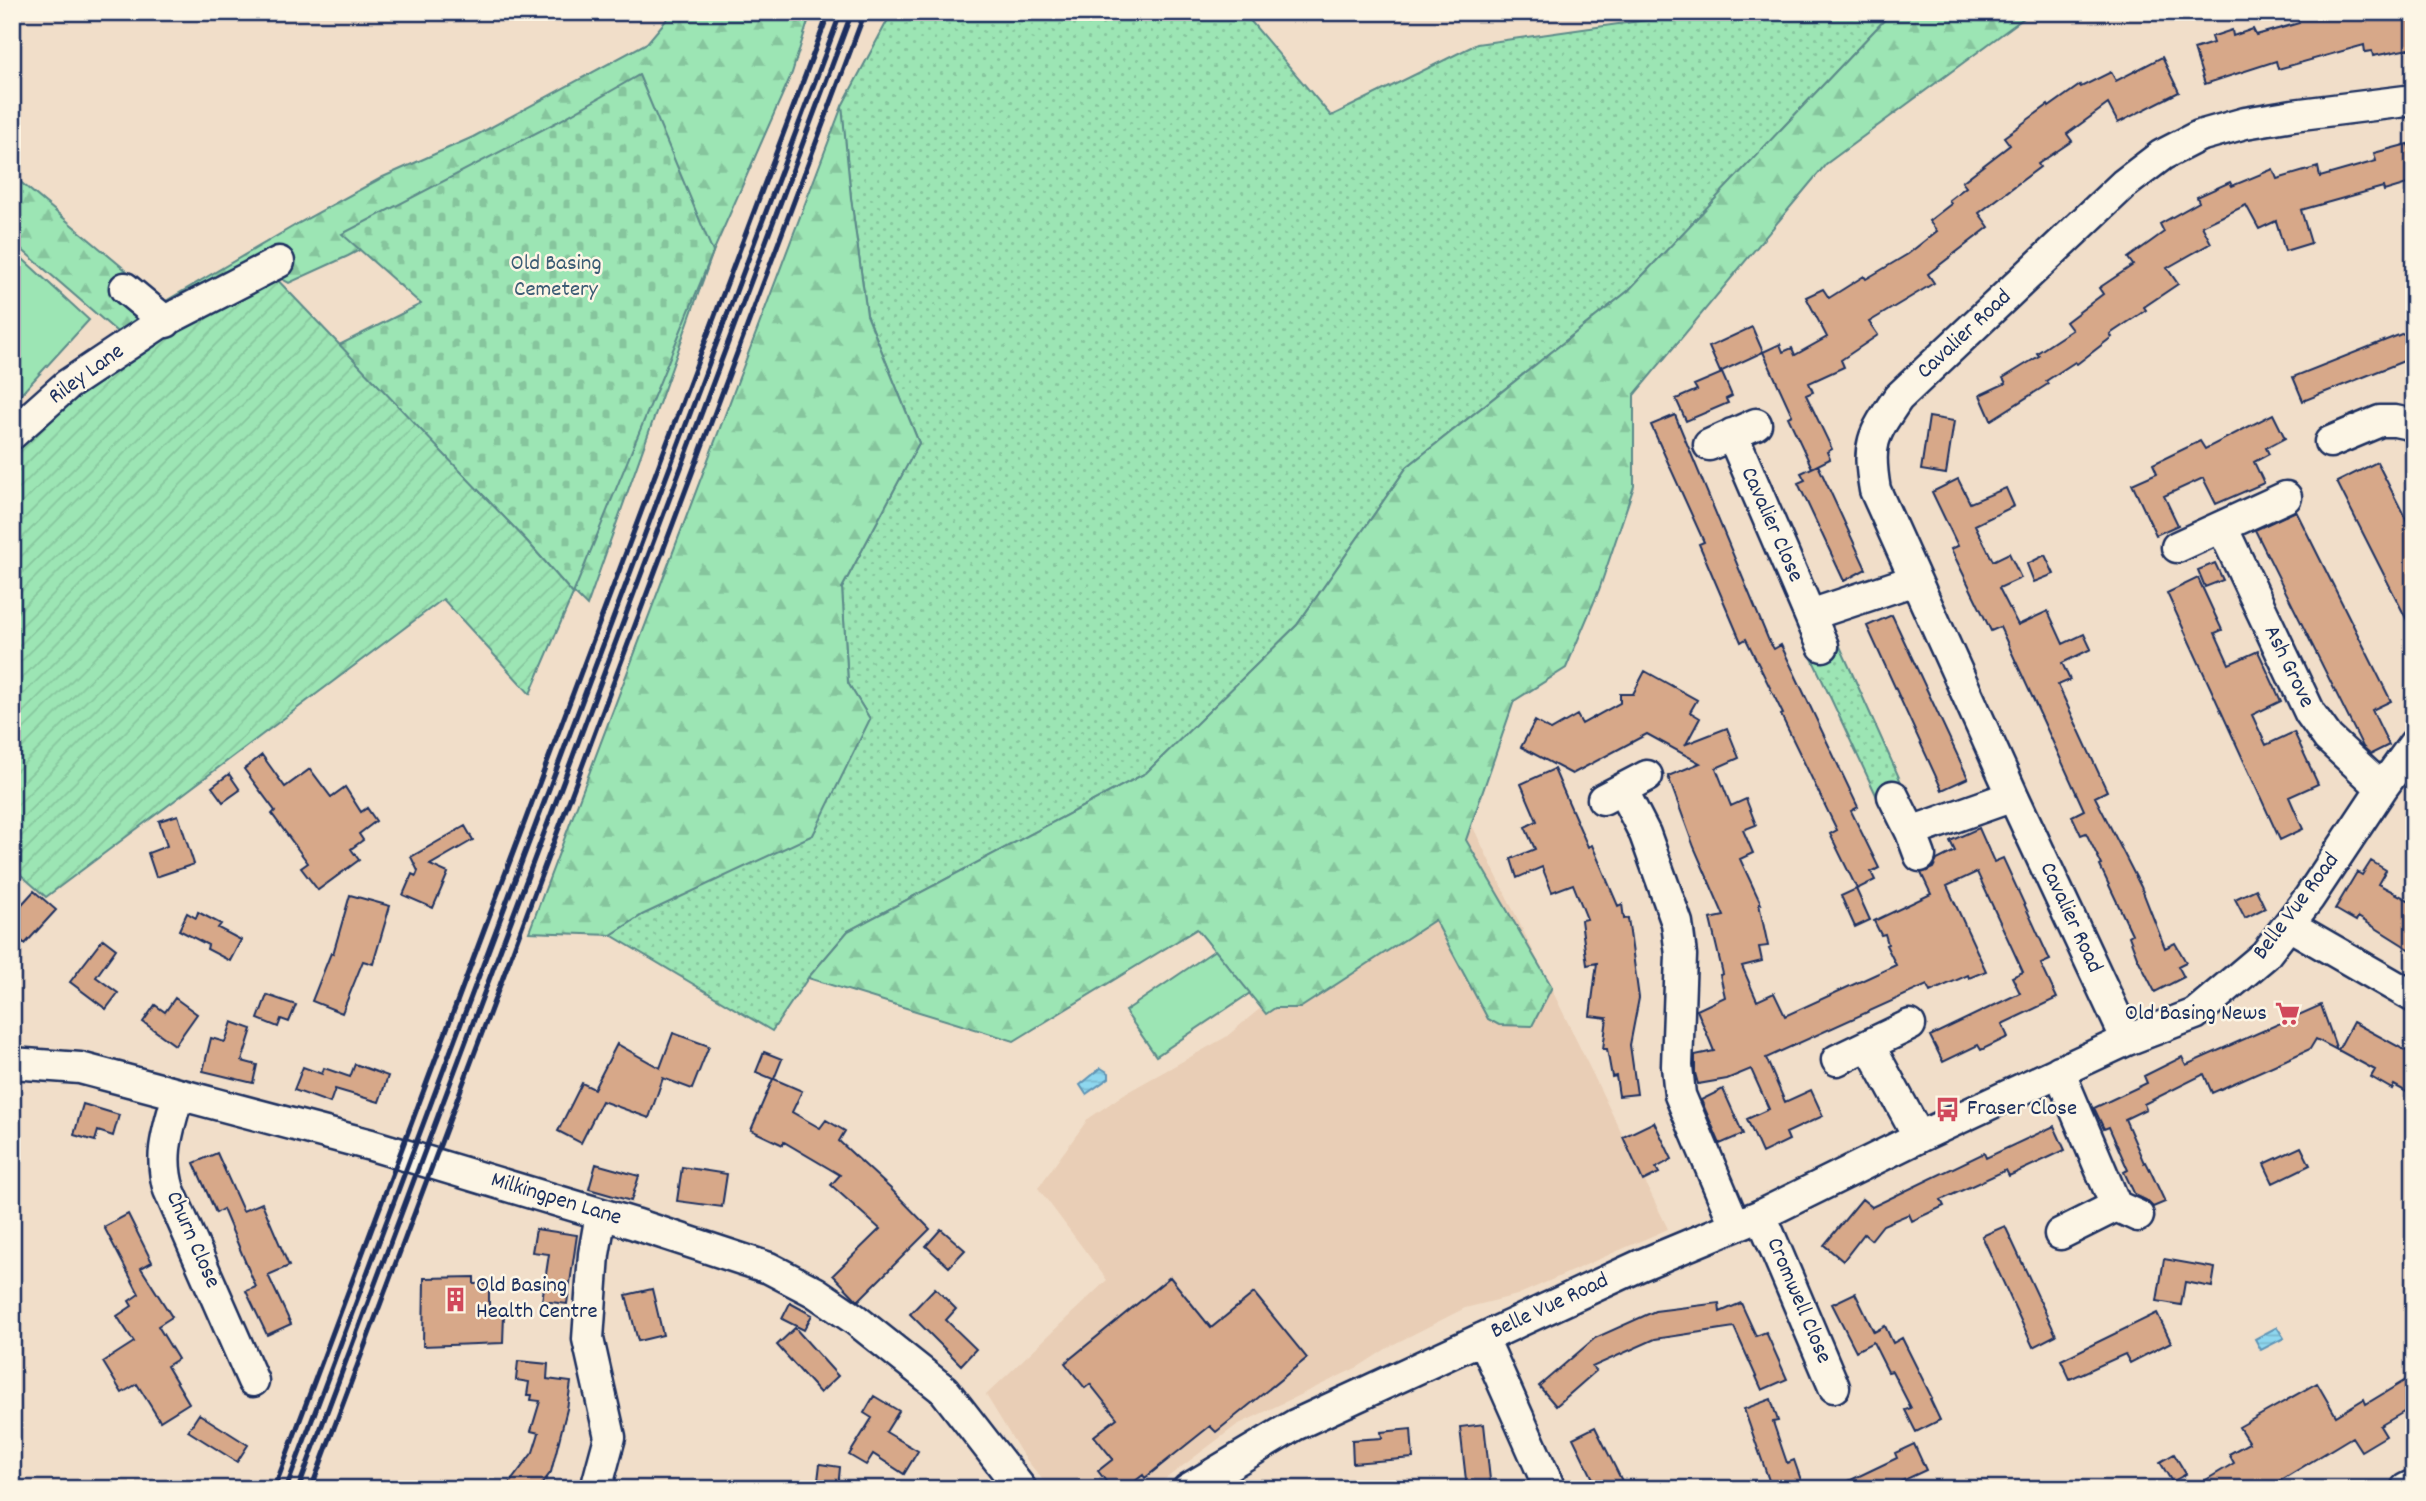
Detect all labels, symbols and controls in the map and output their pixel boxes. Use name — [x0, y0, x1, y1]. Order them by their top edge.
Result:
park label: Old Basing Cemetery — [510, 248, 602, 307]
street label: Cavalier Road — [1910, 282, 2020, 388]
street label: Riley Lane — [42, 336, 132, 414]
street label: Cavalier Close — [1731, 462, 1811, 588]
street label: Ash Grove — [2254, 620, 2322, 714]
street label: Belle Vue Road — [2246, 846, 2348, 968]
street label: Cavalier Road — [2030, 857, 2110, 979]
place label: Old Basing News — [2125, 998, 2267, 1031]
supermarket icon: Old Basing News — [2273, 1000, 2301, 1028]
place label: Fraser Close — [1967, 1093, 2077, 1126]
bus stop icon: Fraser Close — [1933, 1095, 1961, 1123]
street label: Milkingpen Lane — [487, 1164, 625, 1236]
street label: Churn Close — [156, 1186, 228, 1294]
street label: Cromwell Close — [1757, 1233, 1839, 1369]
street label: Belle Vue Road — [1486, 1265, 1614, 1349]
place label: Old Basing Health Centre — [476, 1270, 598, 1329]
building icon: Old Basing Health Centre — [442, 1285, 470, 1313]

